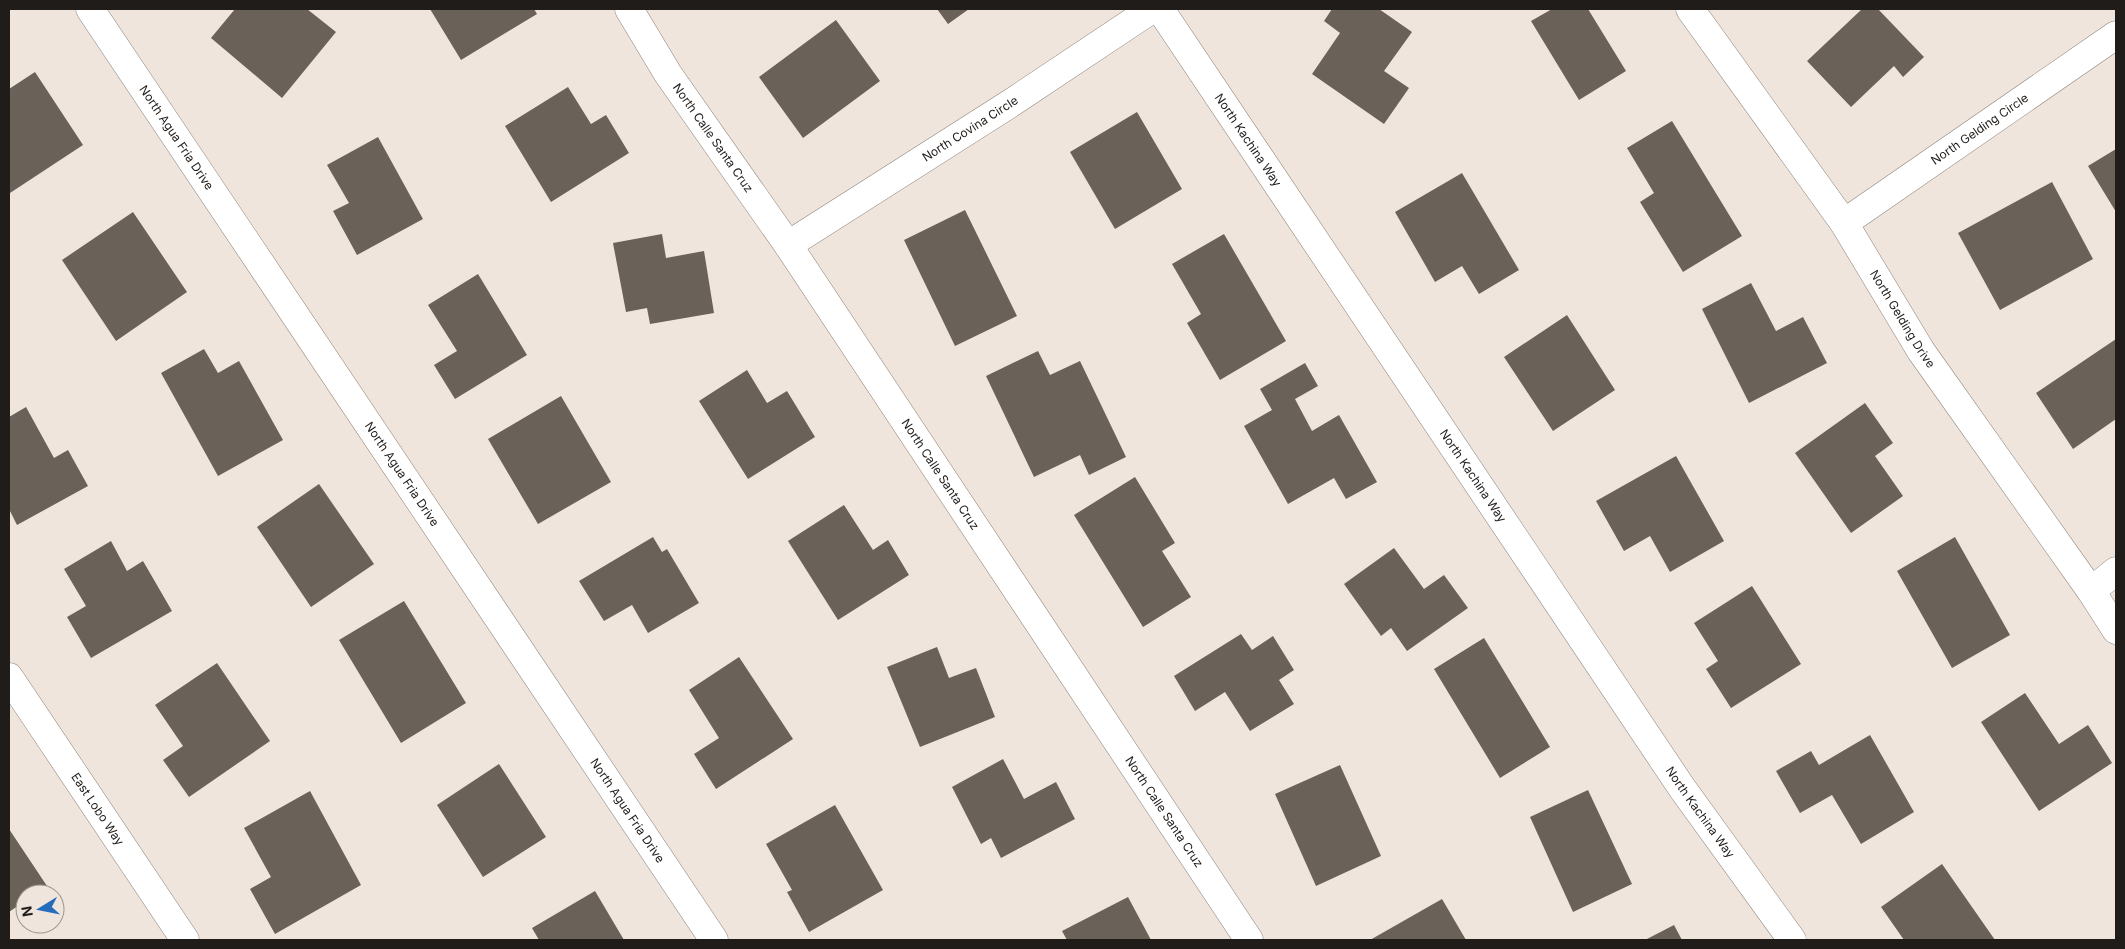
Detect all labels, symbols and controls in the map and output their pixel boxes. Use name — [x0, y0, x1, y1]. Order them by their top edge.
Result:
street label: North Calle Santa Cruz — [670, 80, 757, 195]
street label: North Agua Fria Drive — [136, 82, 217, 193]
street label: North Gelding Circle — [1928, 90, 2031, 168]
street label: North Kachina Way — [1212, 91, 1285, 190]
street label: North Covina Circle — [919, 92, 1021, 165]
street label: North Gelding Drive — [1867, 267, 1939, 371]
street label: North Calle Santa Cruz — [898, 416, 983, 532]
street label: North Agua Fria Drive — [362, 419, 443, 529]
street label: North Kachina Way — [1437, 426, 1510, 525]
street label: North Calle Santa Cruz — [1122, 753, 1207, 870]
street label: North Agua Fria Drive — [587, 755, 668, 865]
street label: North Kachina Way — [1663, 763, 1738, 861]
street label: East Lobo Way — [68, 770, 128, 848]
north arrow — [15, 884, 65, 934]
text: N — [17, 905, 36, 918]

